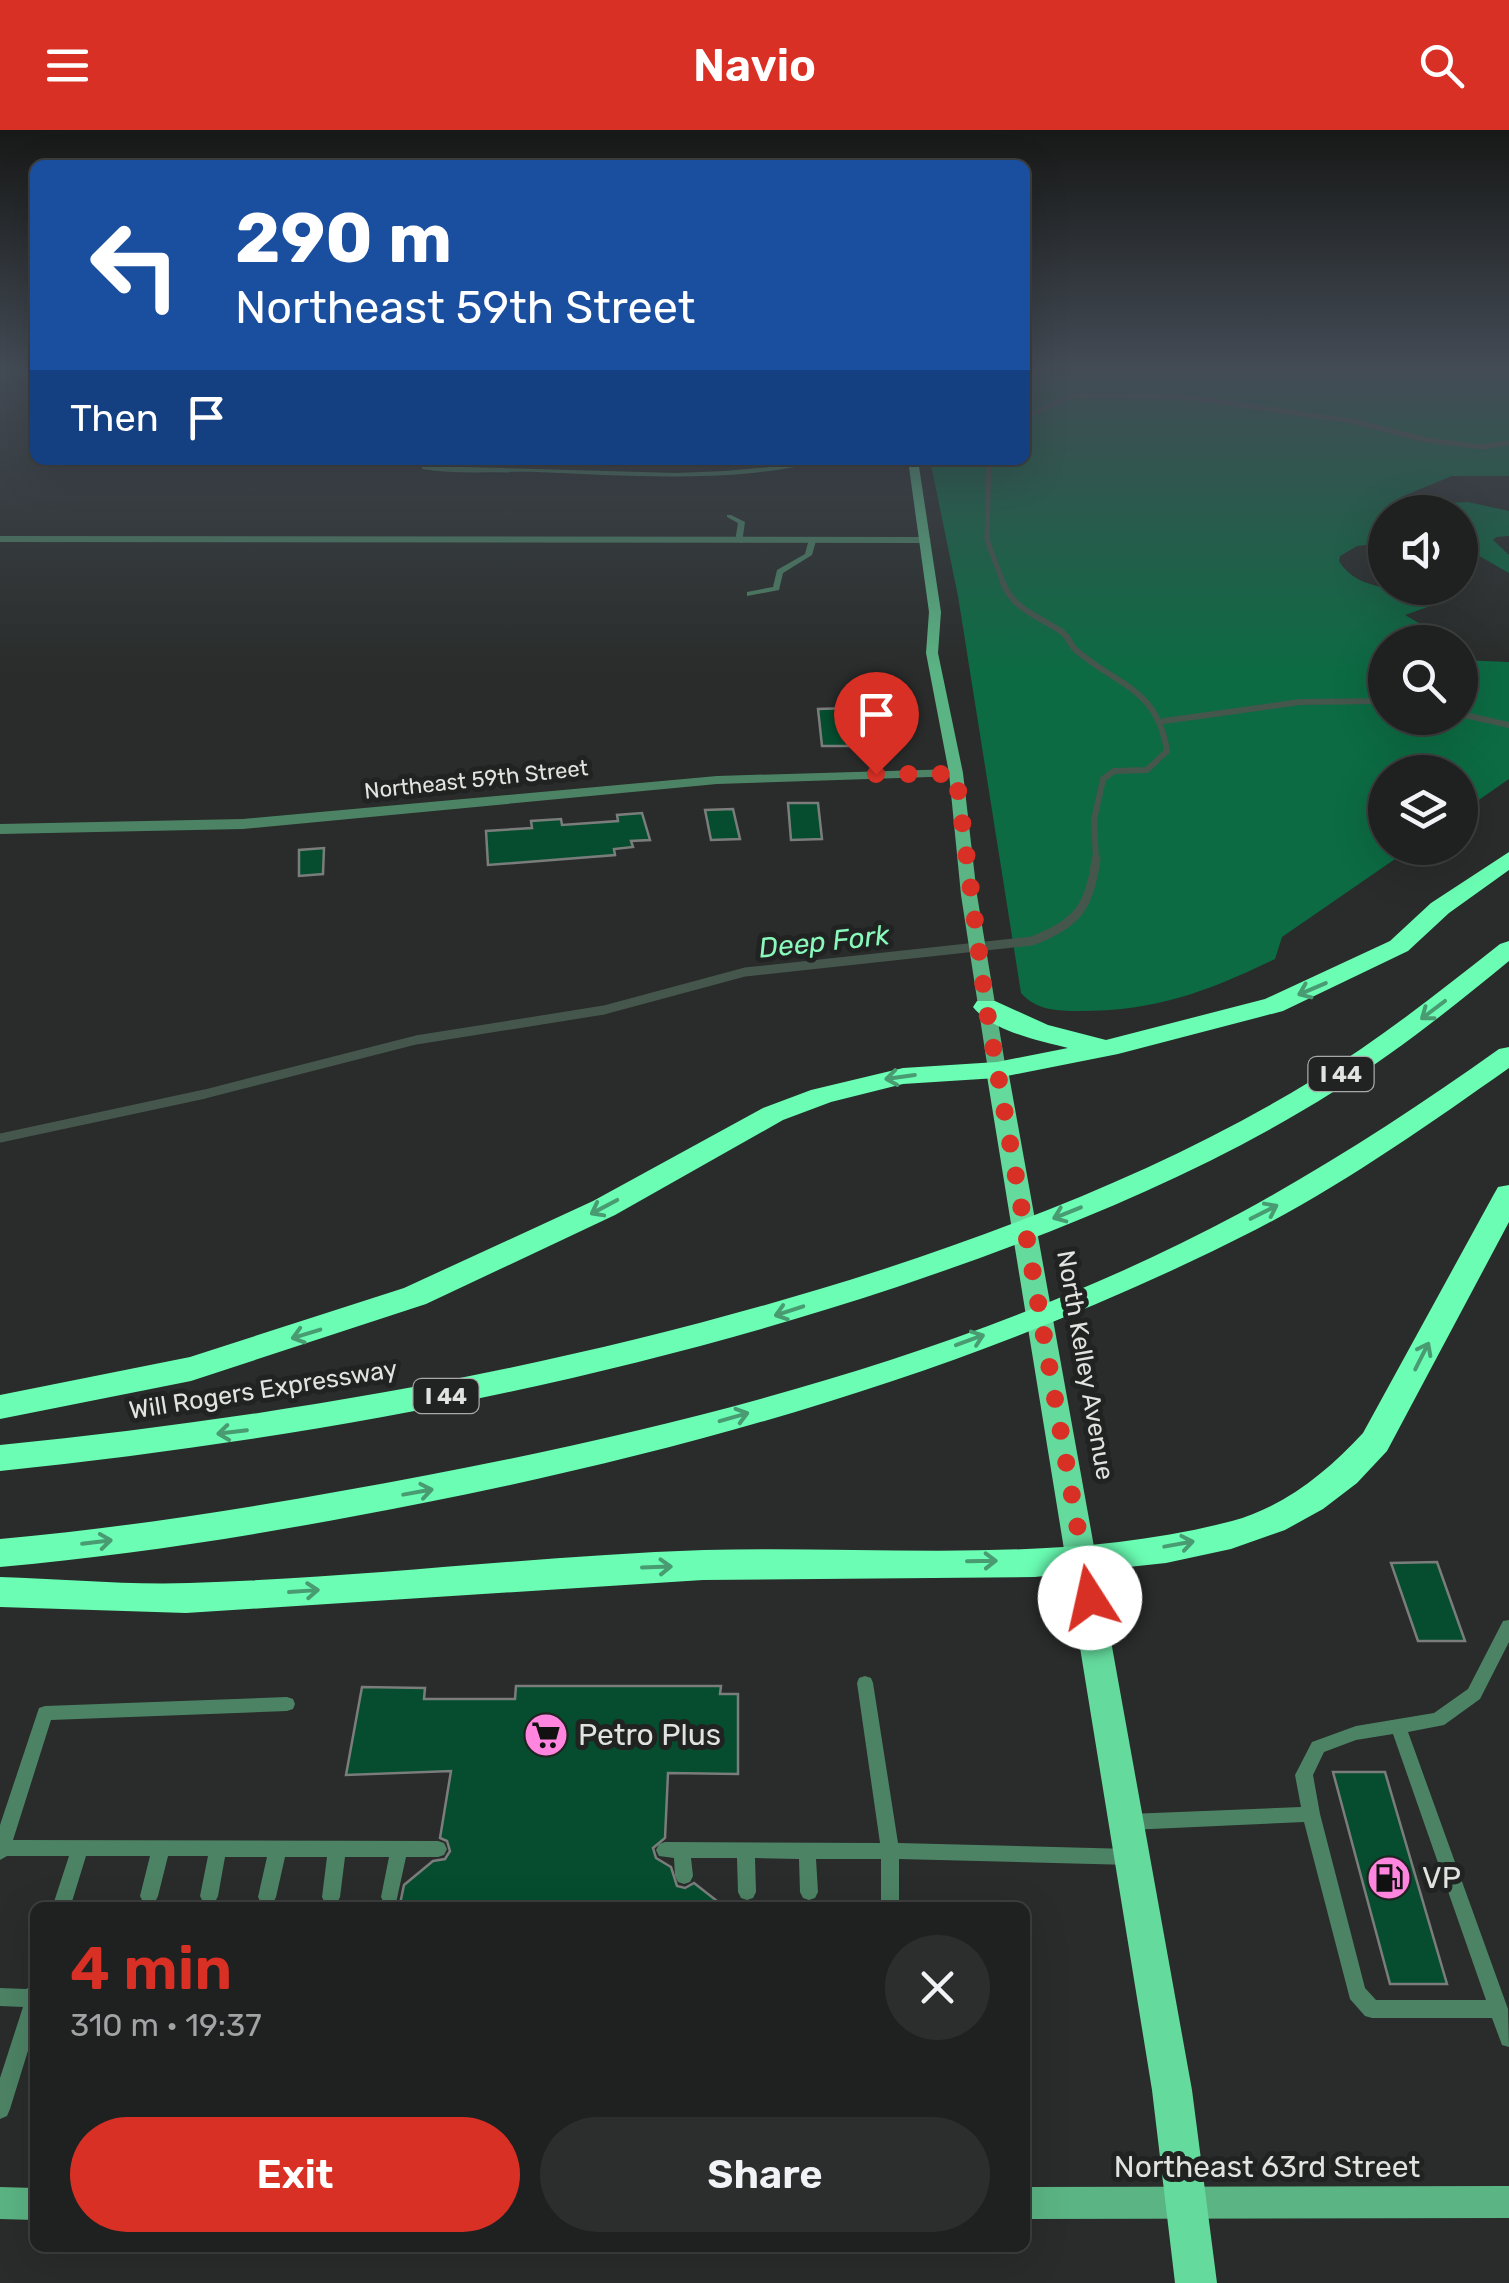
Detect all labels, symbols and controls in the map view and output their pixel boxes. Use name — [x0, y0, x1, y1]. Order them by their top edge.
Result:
icon: menu — [40, 38, 95, 93]
icon: search — [1414, 38, 1469, 93]
text: Navio — [693, 39, 816, 92]
text: 290 m — [235, 197, 452, 280]
icon: left — [70, 200, 200, 330]
text: Northeast 59th Street — [235, 281, 695, 334]
icon: arrive — [179, 390, 234, 445]
text: Then — [70, 395, 159, 441]
map controls — [1368, 495, 1478, 865]
button: sound — [1368, 495, 1478, 605]
button: search — [1368, 625, 1478, 735]
pin — [834, 672, 919, 775]
icon: arrive — [849, 687, 904, 742]
street label: Northeast 59th Street — [363, 754, 590, 805]
button: layers — [1368, 755, 1478, 865]
water label: Deep Fork — [757, 918, 892, 965]
one-way arrow — [1297, 982, 1328, 1000]
one-way arrow — [1420, 999, 1447, 1020]
road number: I 44 — [1308, 1057, 1374, 1091]
one-way arrow — [884, 1069, 916, 1087]
one-way arrow — [590, 1198, 620, 1217]
one-way arrow — [1249, 1202, 1279, 1221]
one-way arrow — [1052, 1205, 1082, 1223]
street label: North Kelley Avenue — [1051, 1248, 1120, 1482]
one-way arrow — [773, 1303, 805, 1321]
one-way arrow — [291, 1326, 322, 1344]
one-way arrow — [954, 1330, 985, 1348]
one-way arrow — [1413, 1342, 1432, 1371]
street label: Will Rogers Expressway — [127, 1354, 399, 1425]
road number: I 44 — [414, 1379, 478, 1413]
one-way arrow — [718, 1406, 749, 1425]
one-way arrow — [217, 1423, 249, 1442]
one-way arrow — [401, 1482, 434, 1501]
one-way arrow — [80, 1532, 113, 1551]
one-way arrow — [1163, 1534, 1195, 1553]
position arrow — [1038, 1546, 1142, 1650]
one-way arrow — [966, 1552, 998, 1570]
one-way arrow — [641, 1557, 673, 1576]
one-way arrow — [288, 1581, 320, 1600]
supermarket icon: Petro Plus — [523, 1712, 569, 1758]
place label: Petro Plus — [578, 1717, 721, 1753]
fuel station icon: VP — [1366, 1855, 1412, 1901]
place label: VP — [1422, 1860, 1461, 1896]
text: 4 min — [70, 1933, 232, 2004]
button: close — [885, 1935, 990, 2040]
text: 310 m · 19:37 — [70, 2006, 262, 2044]
button: Exit — [70, 2117, 520, 2232]
button: Share — [540, 2117, 990, 2232]
street label: Northeast 63rd Street — [1114, 2149, 1420, 2185]

